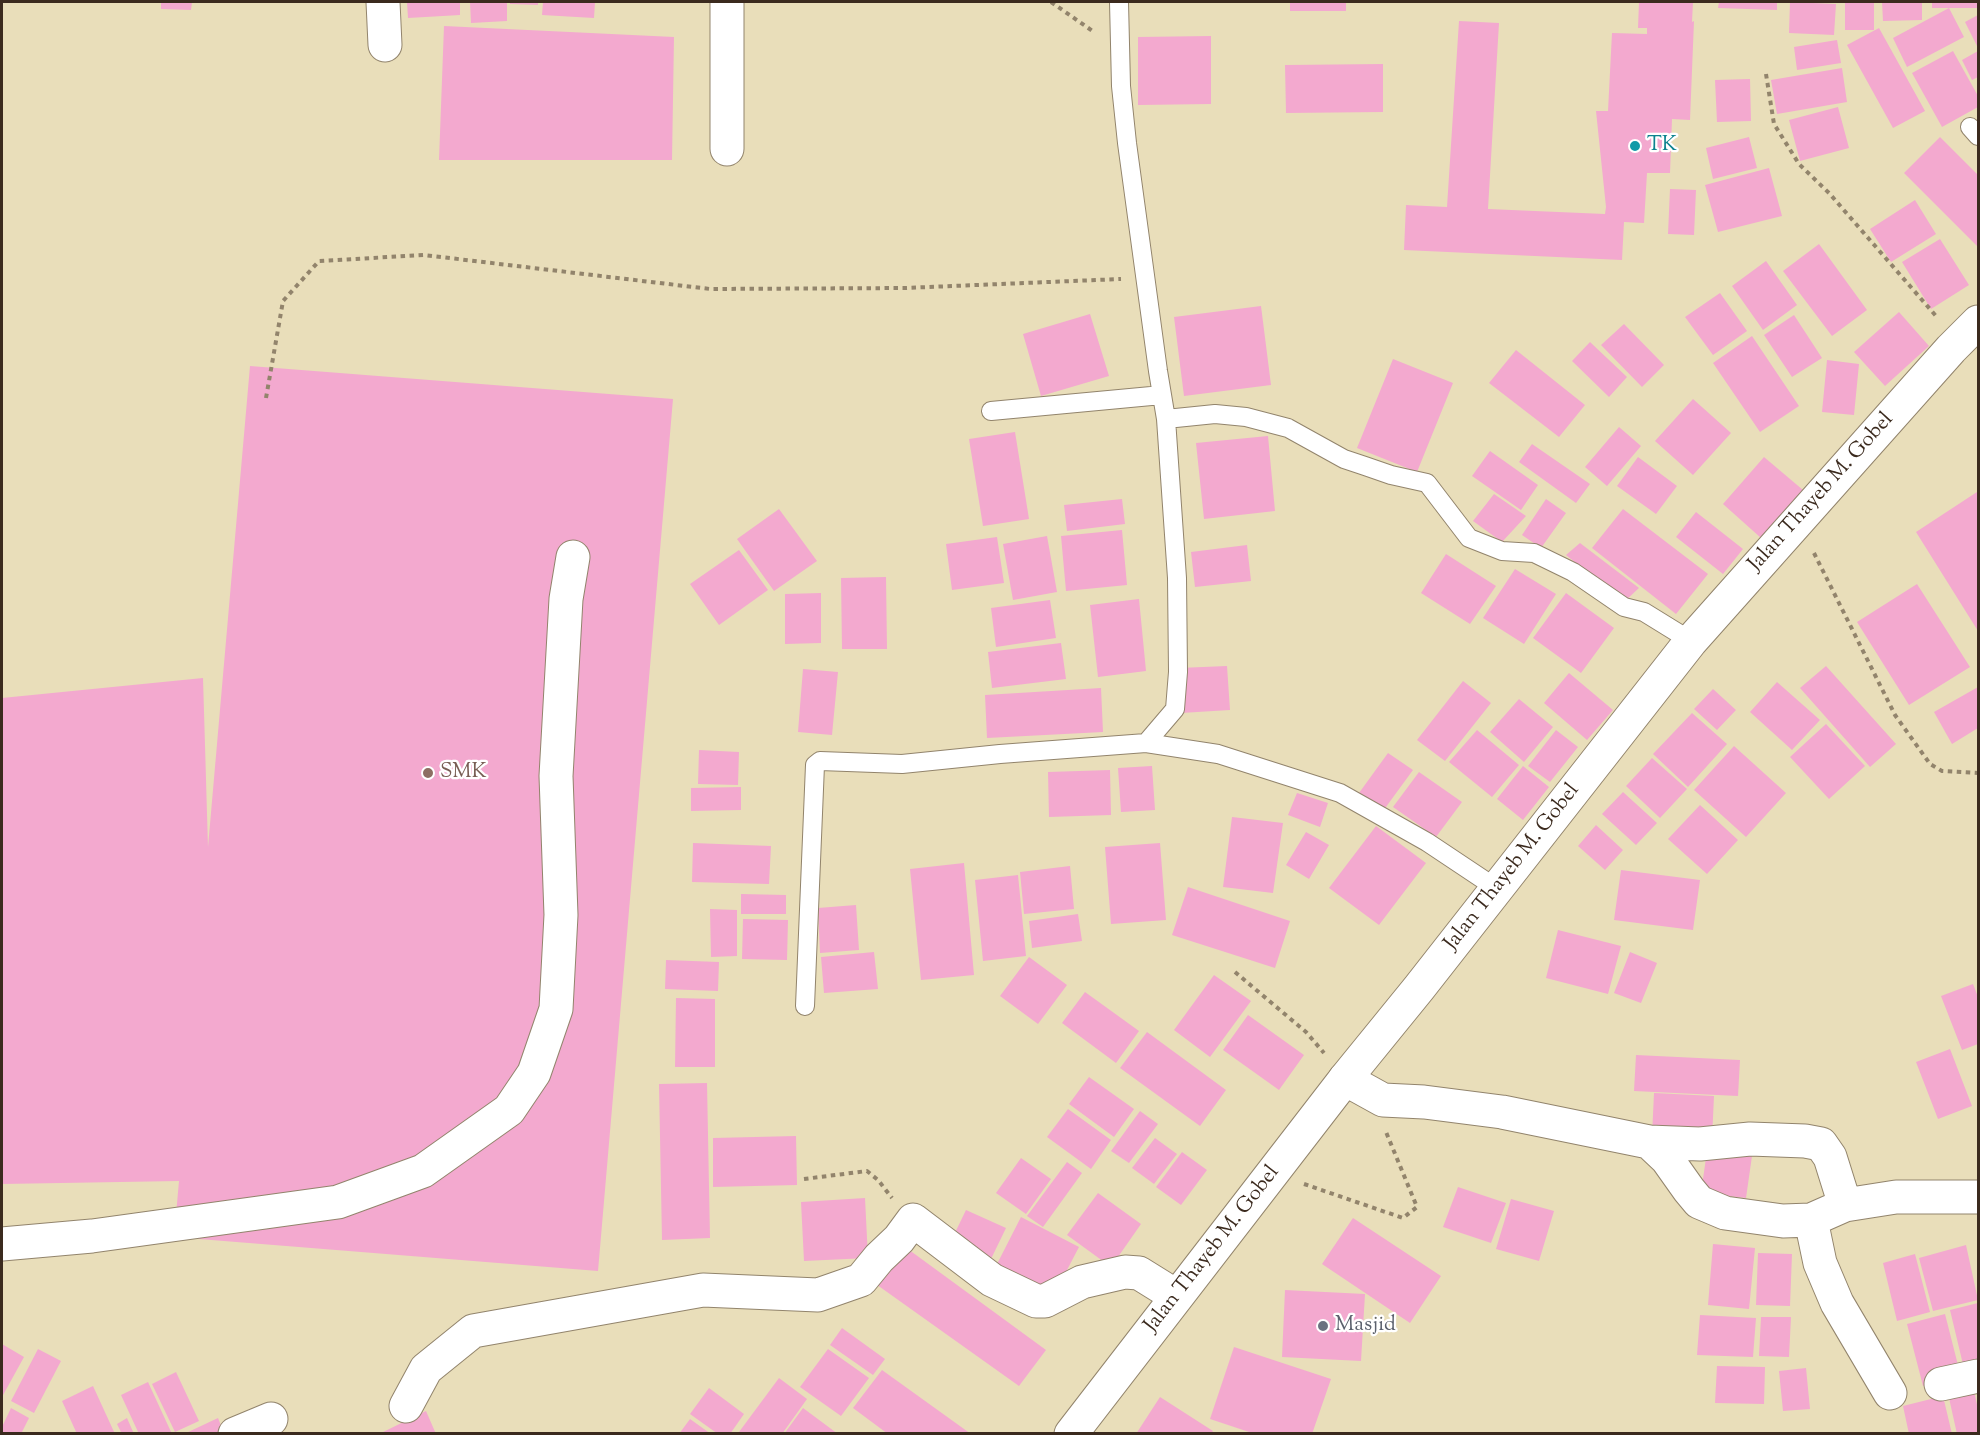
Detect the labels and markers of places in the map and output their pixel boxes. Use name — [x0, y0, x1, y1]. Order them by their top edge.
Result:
place label: TK — [1647, 133, 1677, 159]
marker: TK — [1628, 139, 1642, 153]
place label: SMK — [440, 760, 487, 786]
marker: SMK — [421, 766, 435, 780]
place label: Masjid — [1335, 1313, 1396, 1339]
marker: Masjid — [1316, 1319, 1330, 1333]

